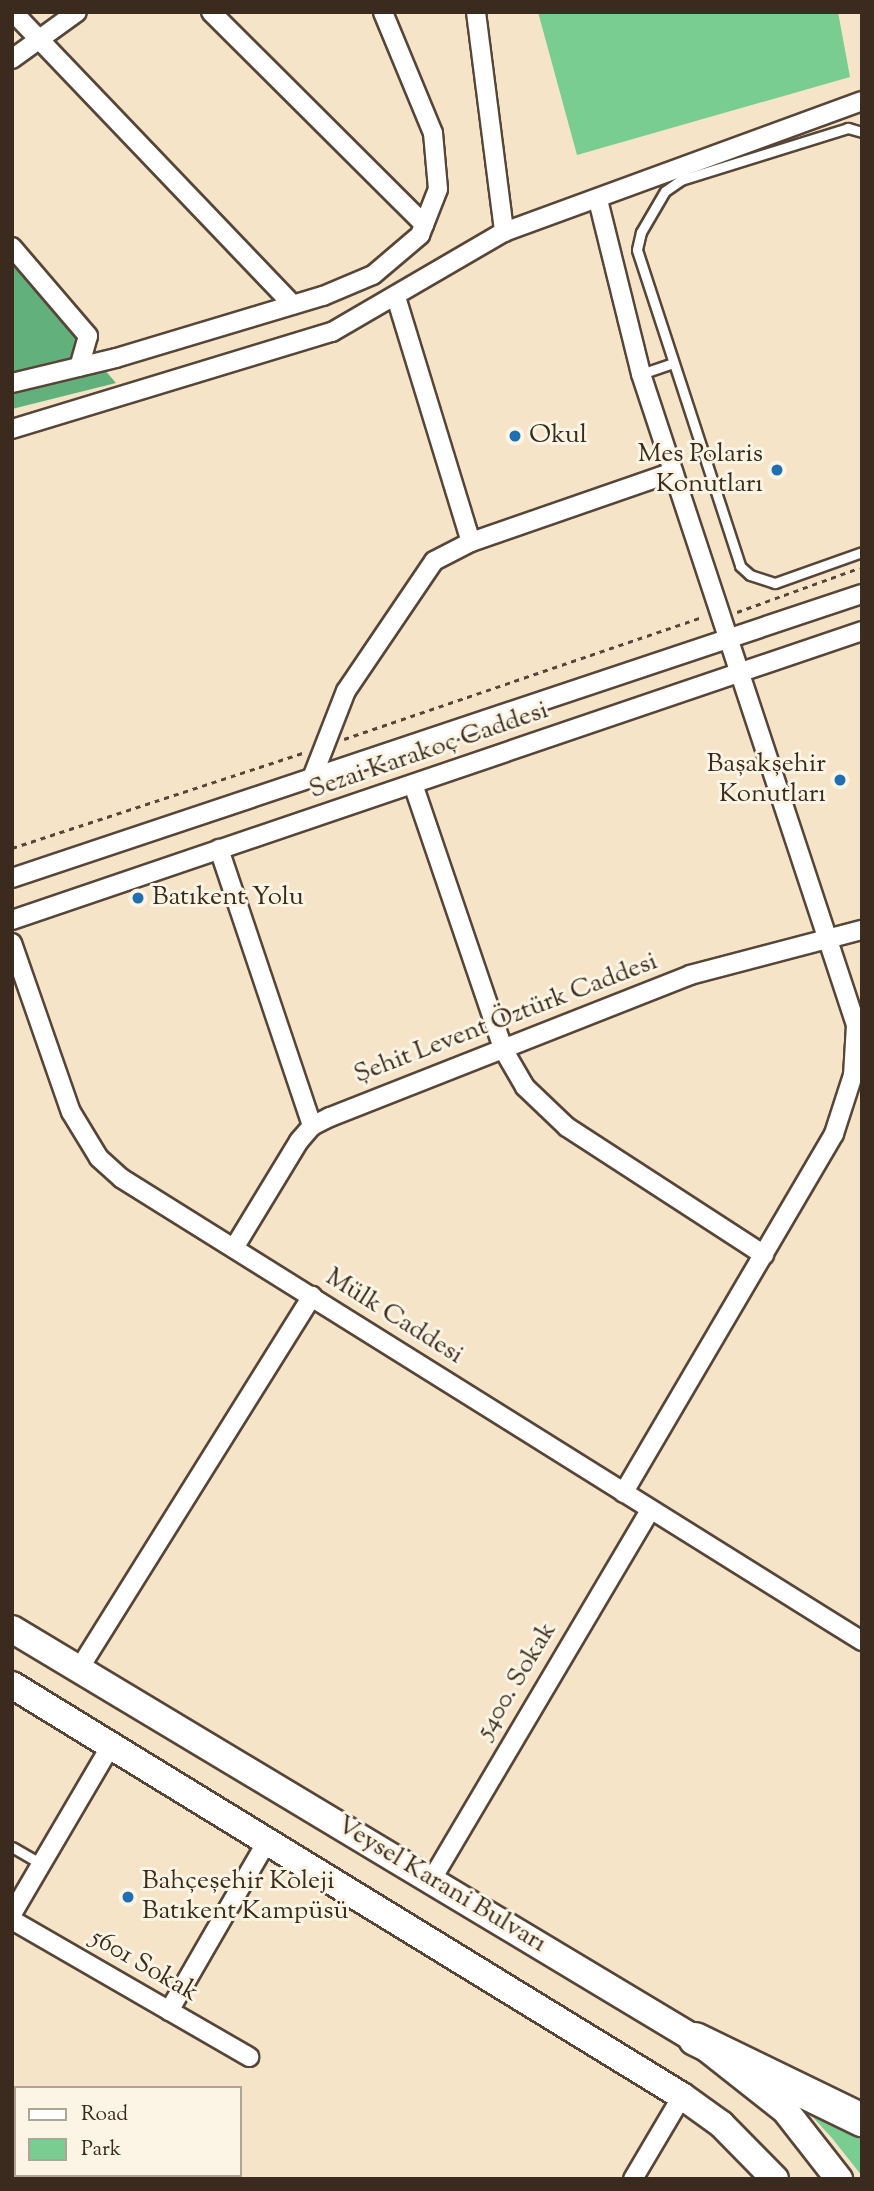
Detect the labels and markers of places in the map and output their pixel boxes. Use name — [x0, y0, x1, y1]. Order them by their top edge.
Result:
place label: Okul — [529, 420, 587, 452]
marker: Okul — [507, 428, 523, 444]
place label: Mes Polaris Konutları — [638, 439, 763, 500]
marker: Mes Polaris Konutları — [769, 462, 785, 478]
place label: Başakşehir Konutları — [707, 749, 826, 810]
marker: Başakşehir Konutları — [832, 772, 848, 788]
place label: Batıkent Yolu — [152, 882, 304, 914]
marker: Batıkent Yolu — [130, 890, 146, 906]
place label: Bahçeşehir Koleji Batıkent Kampüsü — [142, 1866, 348, 1927]
marker: Bahçeşehir Koleji Batıkent Kampüsü — [120, 1889, 136, 1905]

